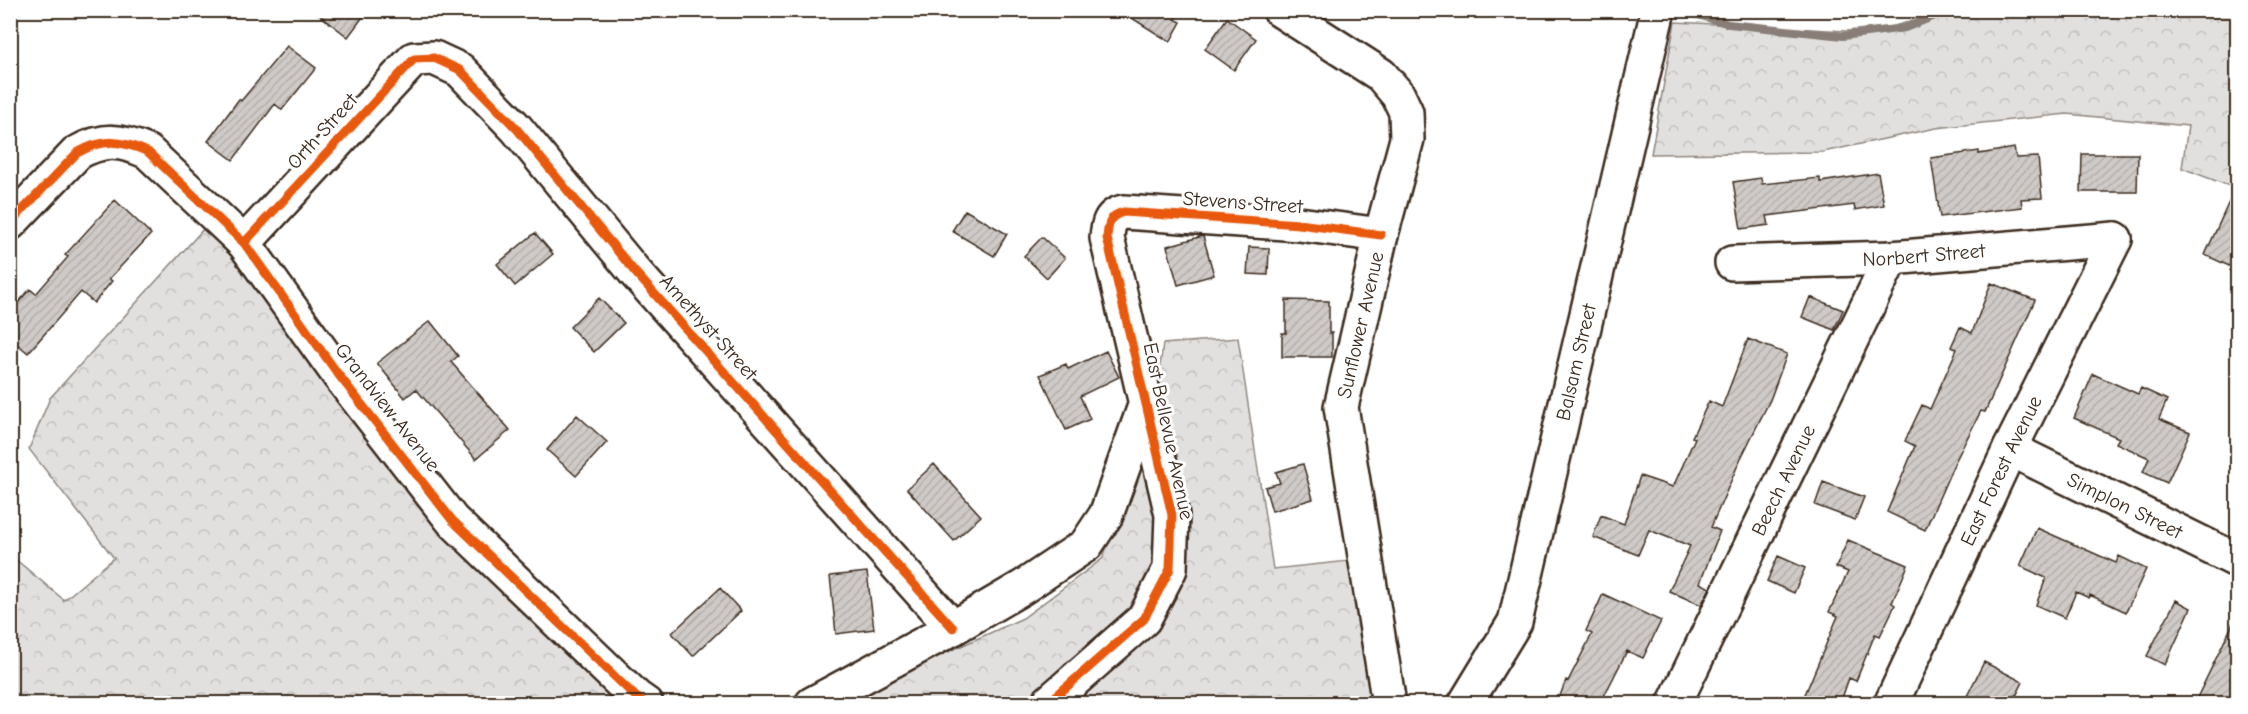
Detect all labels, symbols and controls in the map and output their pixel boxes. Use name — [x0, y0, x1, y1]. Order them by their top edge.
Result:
street label: Orth Street — [282, 88, 363, 174]
street label: Stevens Street — [1182, 187, 1305, 218]
street label: Norbert Street — [1862, 239, 1987, 271]
street label: Sunflower Avenue — [1332, 250, 1389, 401]
street label: Amethyst Street — [655, 270, 763, 386]
street label: Balsam Street — [1551, 300, 1601, 423]
street label: Grandview Avenue — [330, 339, 445, 476]
street label: East Bellevue Avenue — [1138, 340, 1199, 522]
street label: East Forest Avenue — [1956, 392, 2047, 549]
street label: Beech Avenue — [1747, 421, 1820, 540]
street label: Simplon Street — [2063, 468, 2187, 544]

